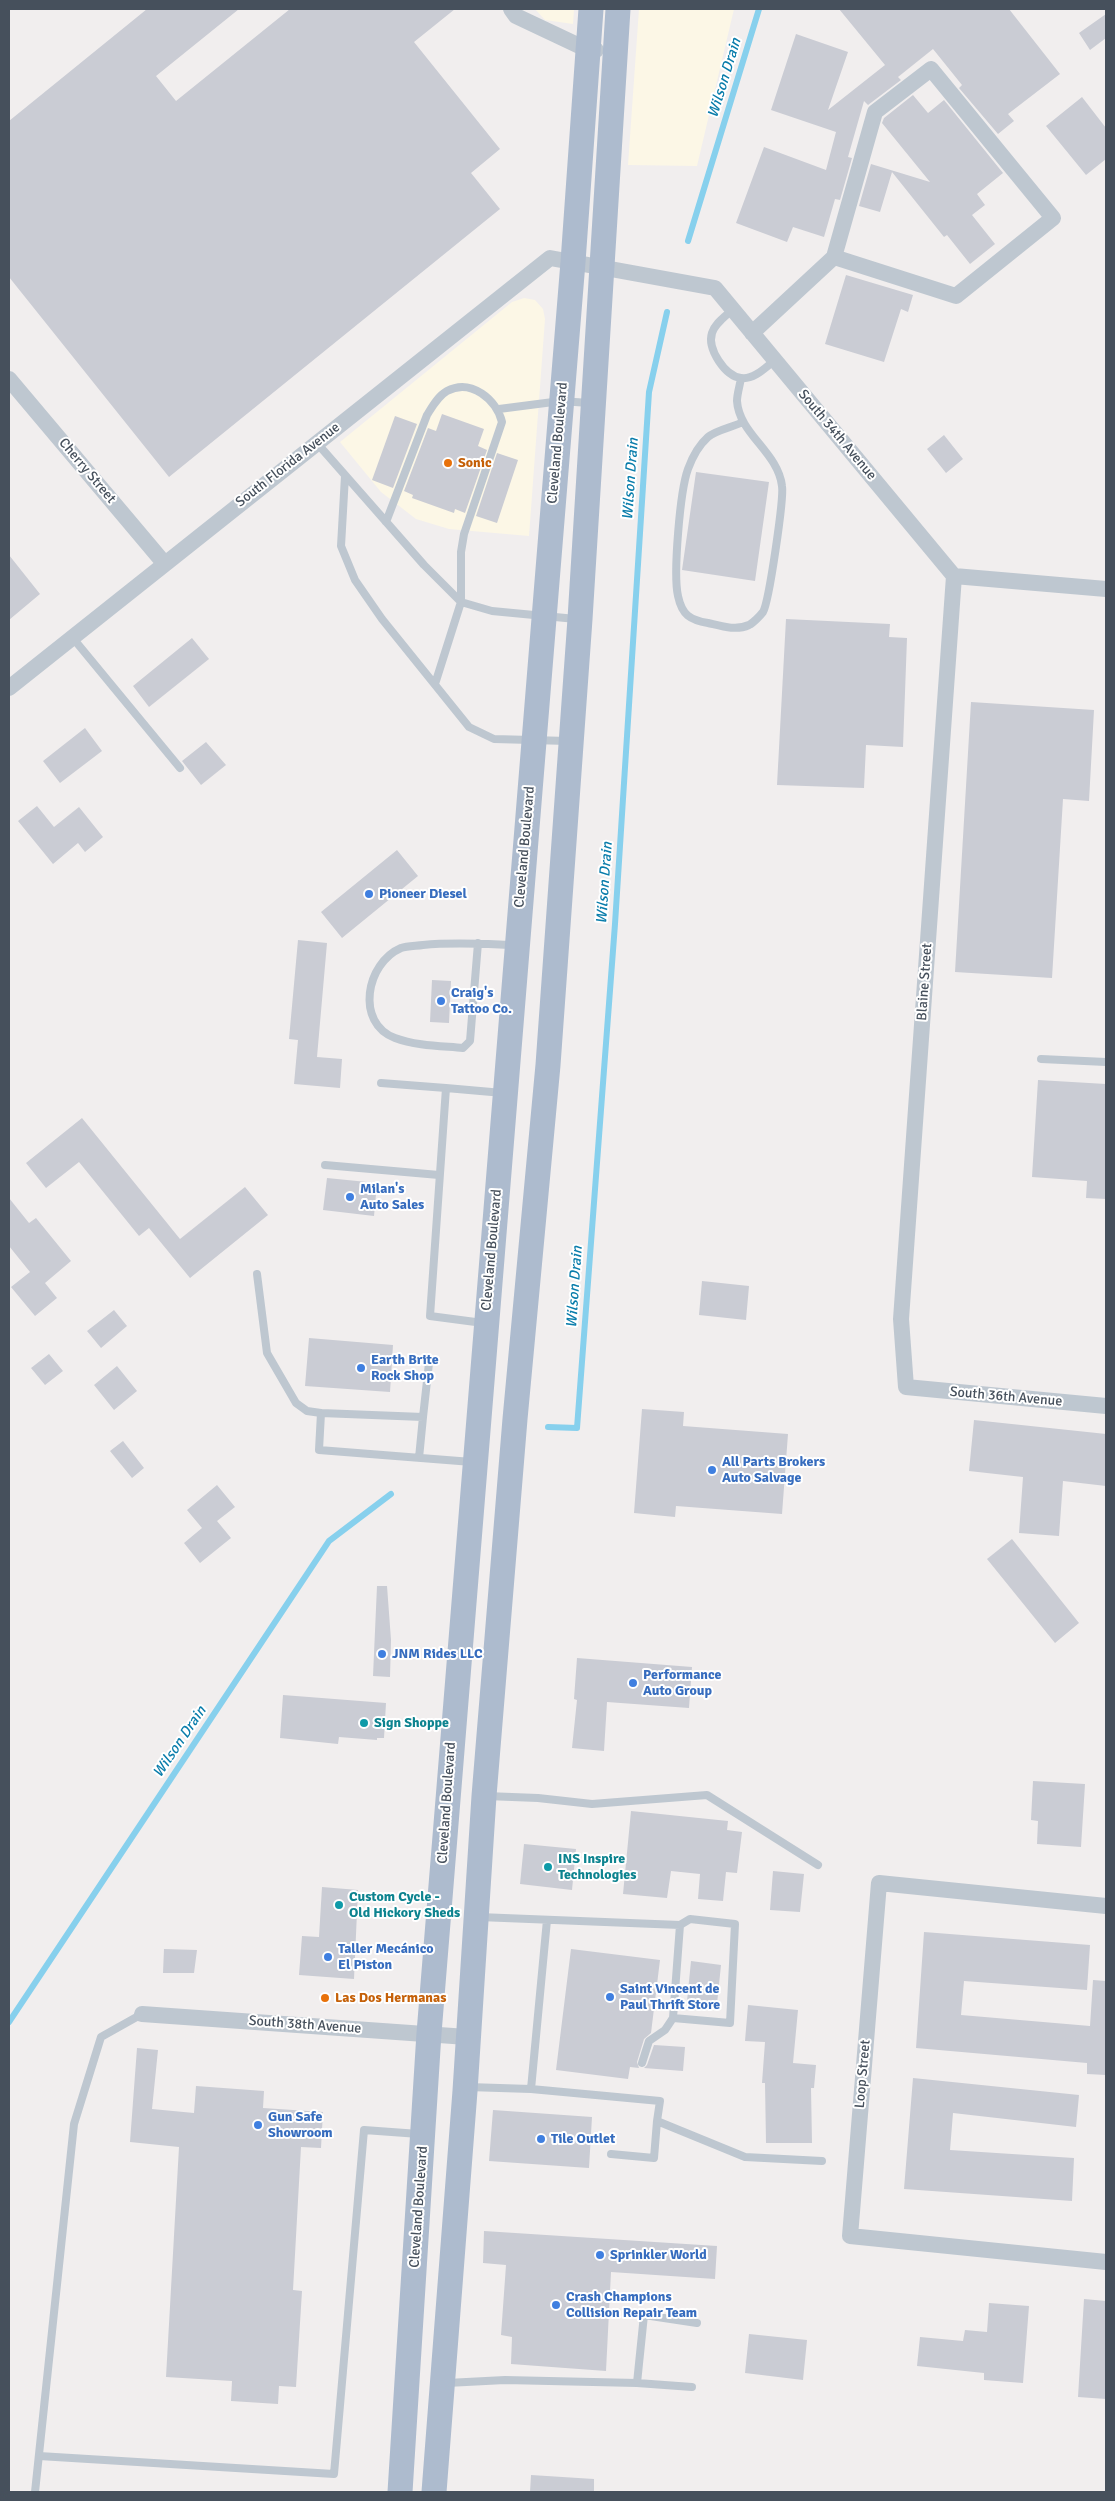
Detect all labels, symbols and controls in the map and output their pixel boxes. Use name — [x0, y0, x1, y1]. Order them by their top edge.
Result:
water label: Wilson Drain — [704, 36, 746, 120]
street label: Cleveland Boulevard — [544, 382, 572, 504]
street label: South 34th Avenue — [794, 386, 880, 484]
street label: South Florida Avenue — [233, 419, 343, 511]
street label: Cherry Street — [55, 435, 119, 507]
water label: Wilson Drain — [619, 437, 643, 521]
place label: Sonic — [458, 455, 492, 471]
marker: Sonic — [442, 457, 454, 469]
street label: Cleveland Boulevard — [511, 786, 539, 908]
water label: Wilson Drain — [593, 841, 617, 925]
place label: Pioneer Diesel — [379, 886, 467, 902]
marker: Pioneer Diesel — [363, 888, 375, 900]
street label: Blaine Street — [914, 943, 936, 1021]
place label: Craig's Tattoo Co. — [451, 985, 512, 1018]
marker: Craig's Tattoo Co. — [435, 995, 447, 1007]
place label: Milan's Auto Sales — [360, 1181, 424, 1214]
street label: Cleveland Boulevard — [478, 1189, 506, 1311]
marker: Milan's Auto Sales — [344, 1191, 356, 1203]
water label: Wilson Drain — [563, 1245, 587, 1329]
place label: Earth Brite Rock Shop — [371, 1352, 439, 1384]
marker: Earth Brite Rock Shop — [355, 1362, 367, 1374]
street label: South 36th Avenue — [949, 1384, 1063, 1410]
place label: All Parts Brokers Auto Salvage — [722, 1454, 825, 1486]
marker: All Parts Brokers Auto Salvage — [706, 1464, 718, 1476]
place label: JNM Rides LLC — [392, 1646, 483, 1662]
marker: JNM Rides LLC — [376, 1648, 388, 1660]
place label: Performance Auto Group — [643, 1667, 721, 1700]
marker: Performance Auto Group — [627, 1677, 639, 1689]
water label: Wilson Drain — [150, 1703, 210, 1781]
place label: Sign Shoppe — [374, 1715, 449, 1731]
marker: Sign Shoppe — [358, 1717, 370, 1729]
street label: Cleveland Boulevard — [434, 1742, 460, 1864]
place label: INS Inspire Technologies — [558, 1851, 636, 1884]
marker: INS Inspire Technologies — [542, 1861, 554, 1873]
place label: Custom Cycle - Old Hickory Sheds — [349, 1889, 460, 1921]
marker: Custom Cycle - Old Hickory Sheds — [333, 1899, 345, 1911]
place label: Taller Mecánico El Piston — [338, 1941, 434, 1974]
marker: Taller Mecánico El Piston — [322, 1951, 334, 1963]
place label: Saint Vincent de Paul Thrift Store — [620, 1981, 720, 2014]
place label: Las Dos Hermanas — [335, 1990, 446, 2006]
marker: Saint Vincent de Paul Thrift Store — [604, 1991, 616, 2003]
marker: Las Dos Hermanas — [319, 1992, 331, 2004]
street label: South 38th Avenue — [248, 2013, 362, 2037]
street label: Loop Street — [852, 2039, 874, 2109]
place label: Gun Safe Showroom — [268, 2109, 333, 2142]
marker: Gun Safe Showroom — [252, 2119, 264, 2131]
place label: Tile Outlet — [551, 2131, 615, 2147]
marker: Tile Outlet — [535, 2133, 547, 2145]
street label: Cleveland Boulevard — [406, 2146, 432, 2268]
place label: Sprinkler World — [610, 2247, 707, 2263]
marker: Sprinkler World — [594, 2249, 606, 2261]
place label: Crash Champions Collision Repair Team — [566, 2289, 697, 2322]
marker: Crash Champions Collision Repair Team — [550, 2299, 562, 2311]

